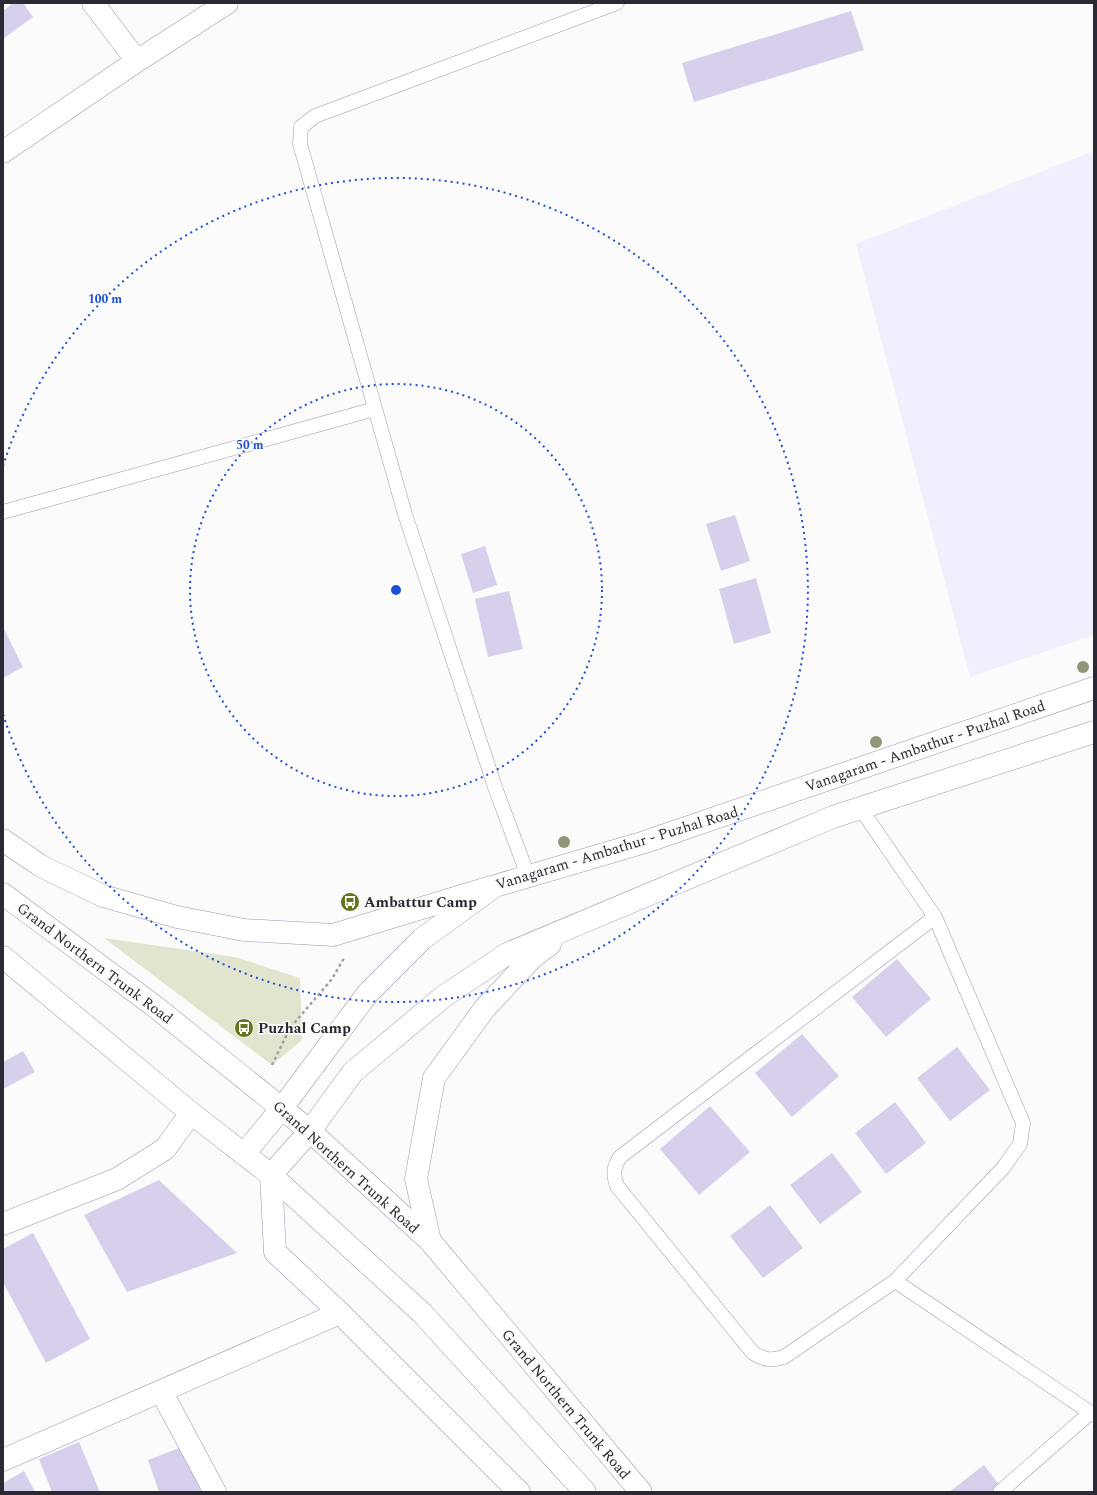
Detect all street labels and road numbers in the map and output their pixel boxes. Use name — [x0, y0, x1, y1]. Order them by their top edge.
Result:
street label: Vanagaram - Ambathur - Puzhal Road — [802, 694, 1048, 798]
street label: Vanagaram - Ambathur - Puzhal Road — [493, 801, 741, 896]
street label: Grand Northern Trunk Road — [12, 897, 178, 1030]
street label: Grand Northern Trunk Road — [267, 1095, 424, 1240]
street label: Grand Northern Trunk Road — [496, 1324, 636, 1485]

